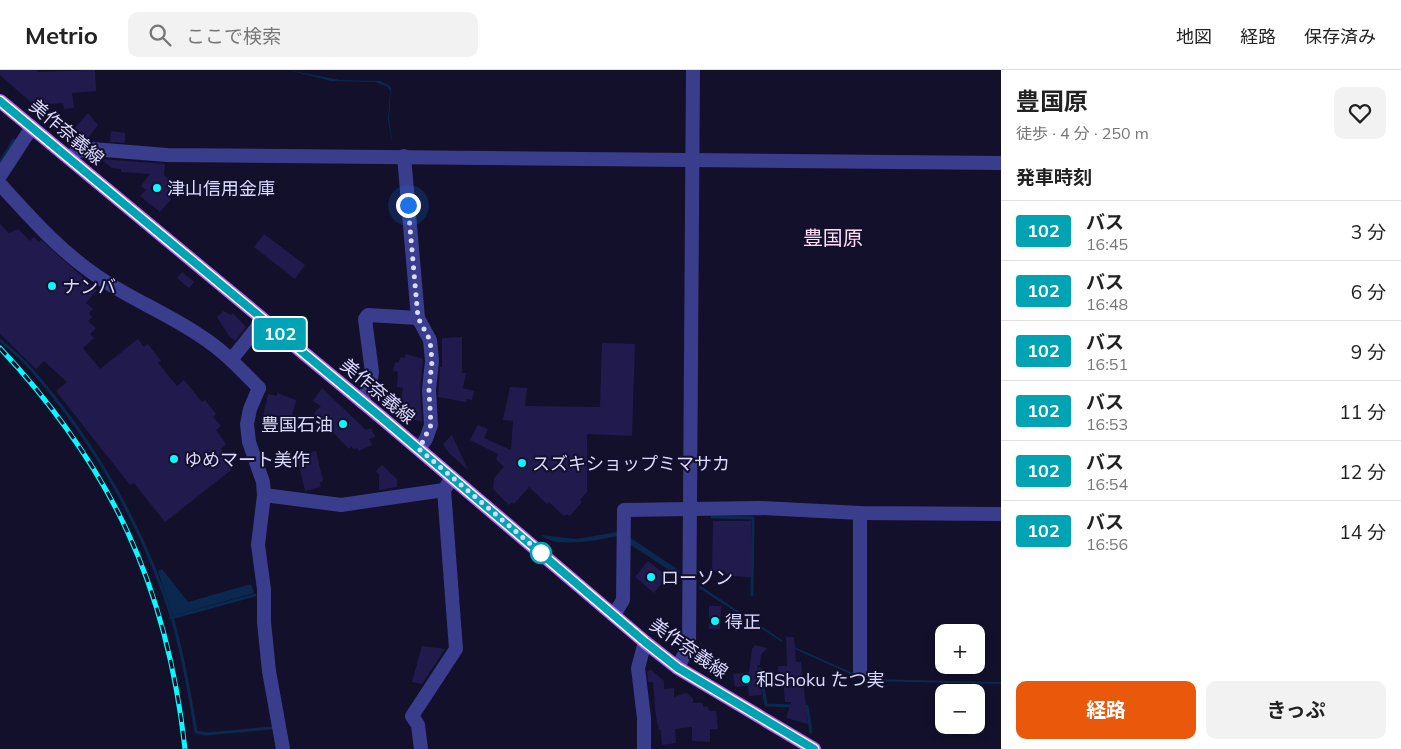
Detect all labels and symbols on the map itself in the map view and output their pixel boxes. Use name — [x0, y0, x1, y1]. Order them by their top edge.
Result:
street label: 美作奈義線 — [25, 94, 109, 170]
place label: 津山信用金庫 — [167, 177, 275, 200]
marker: 津山信用金庫 — [151, 182, 163, 194]
your location — [396, 193, 421, 218]
district label: 豊国原 — [803, 225, 863, 250]
place label: ナンバ — [62, 275, 116, 298]
marker: ナンバ — [46, 280, 58, 292]
line badge: 102 — [251, 318, 309, 350]
street label: 美作奈義線 — [336, 353, 420, 429]
place label: 豊国石油 — [261, 413, 333, 436]
marker: 豊国石油 — [337, 418, 349, 430]
place label: ゆめマート美作 — [184, 448, 310, 471]
place label: スズキショップミマサカ — [532, 452, 730, 475]
marker: ゆめマート美作 — [168, 453, 180, 465]
marker: スズキショップミマサカ — [516, 457, 528, 469]
unlabelled marker — [530, 542, 552, 564]
place label: ローソン — [661, 566, 733, 589]
marker: ローソン — [645, 571, 657, 583]
place label: 得正 — [725, 610, 761, 633]
street label: 美作奈義線 — [646, 613, 732, 683]
marker: 得正 — [709, 615, 721, 627]
place label: 和Shoku たつ実 — [756, 668, 884, 691]
marker: 和Shoku たつ実 — [740, 673, 752, 685]

